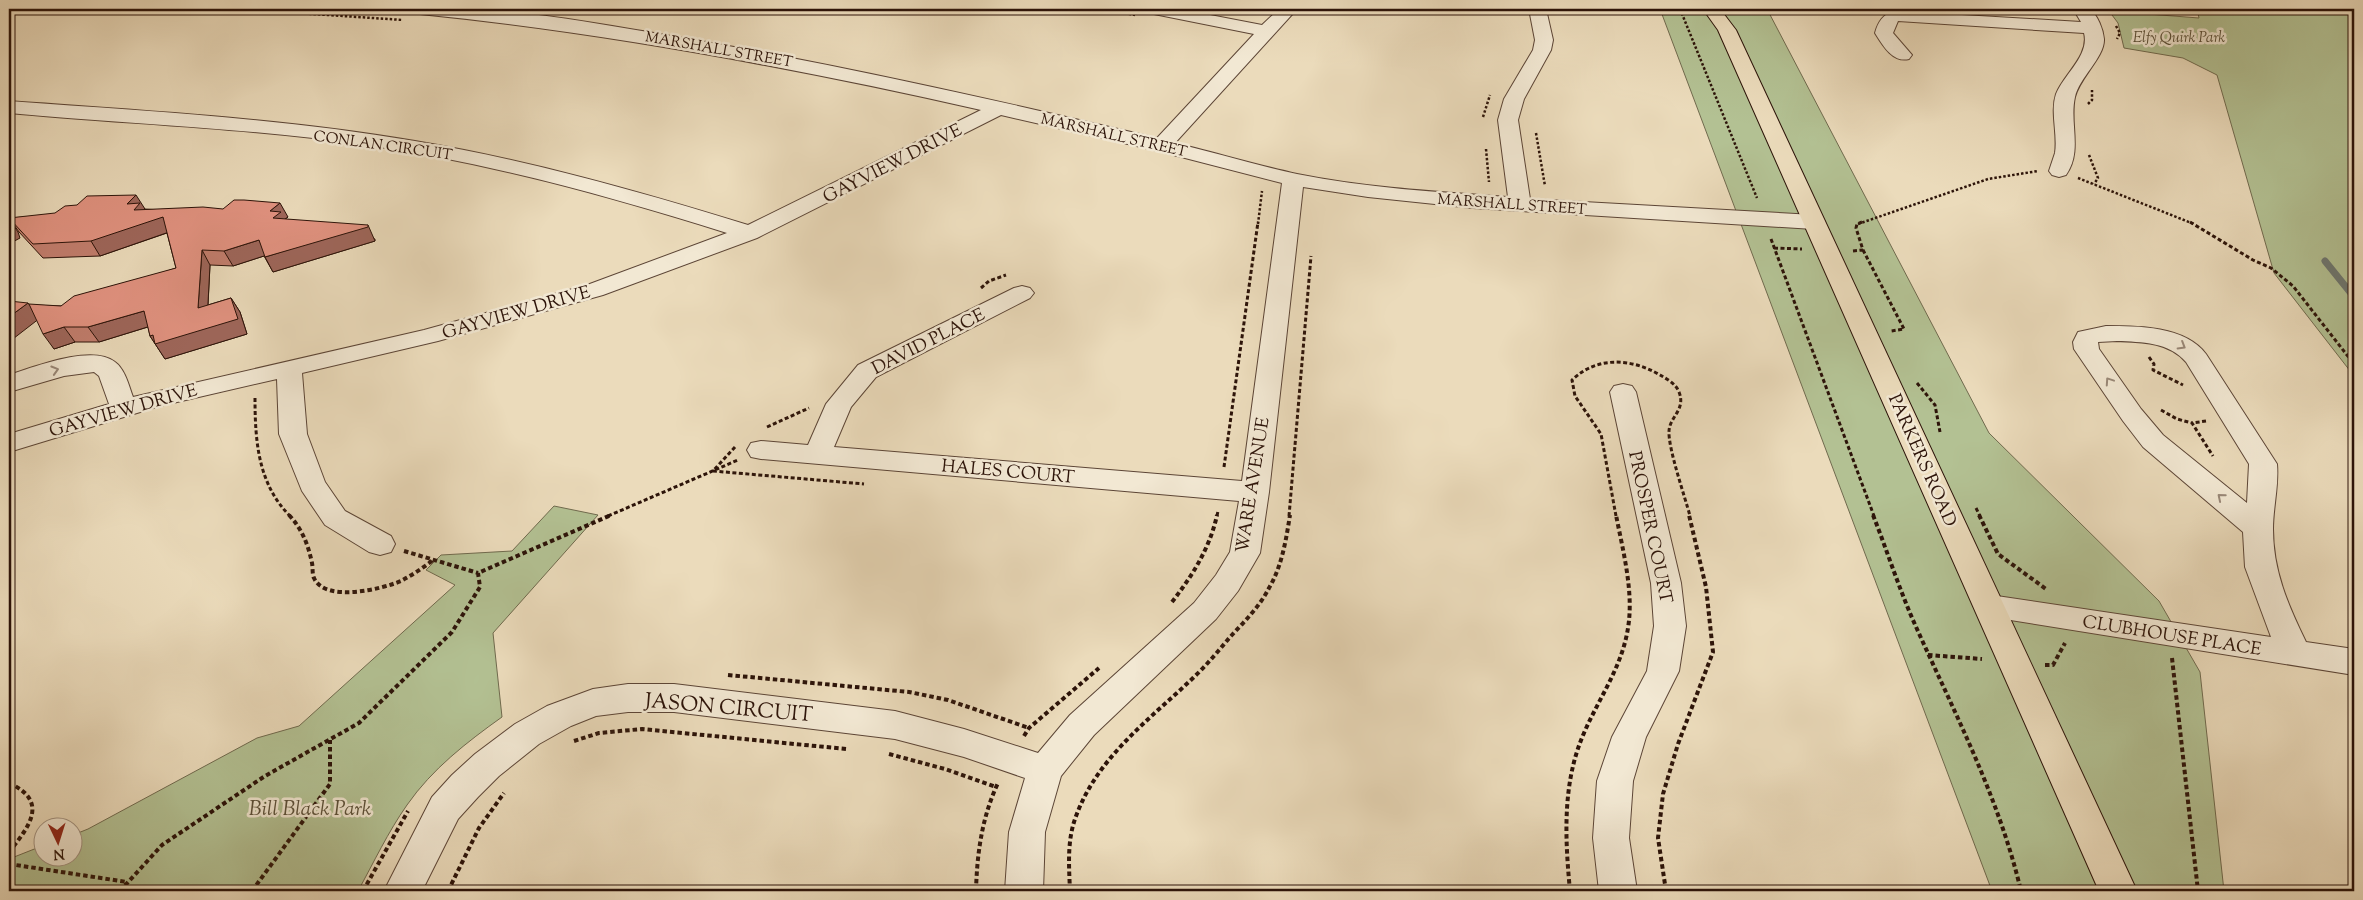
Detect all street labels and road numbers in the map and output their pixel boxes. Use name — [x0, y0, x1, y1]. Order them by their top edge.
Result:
street label: MARSHALL STREET — [643, 27, 795, 74]
street label: MARSHALL STREET — [1038, 109, 1189, 164]
street label: GAYVIEW DRIVE — [819, 118, 967, 211]
street label: CONLAN CIRCUIT — [312, 126, 454, 167]
street label: MARSHALL STREET — [1436, 190, 1588, 221]
street label: GAYVIEW DRIVE — [439, 280, 594, 348]
street label: DAVID PLACE — [868, 303, 990, 383]
street label: GAYVIEW DRIVE — [46, 378, 201, 446]
street label: PARKERS ROAD — [1880, 390, 1962, 531]
street label: WARE AVENUE — [1230, 415, 1278, 555]
street label: PROSPER COURT — [1620, 449, 1678, 606]
street label: HALES COURT — [940, 454, 1076, 492]
street label: CLUBHOUSE PLACE — [2080, 610, 2263, 664]
street label: JASON CIRCUIT — [643, 687, 814, 731]

